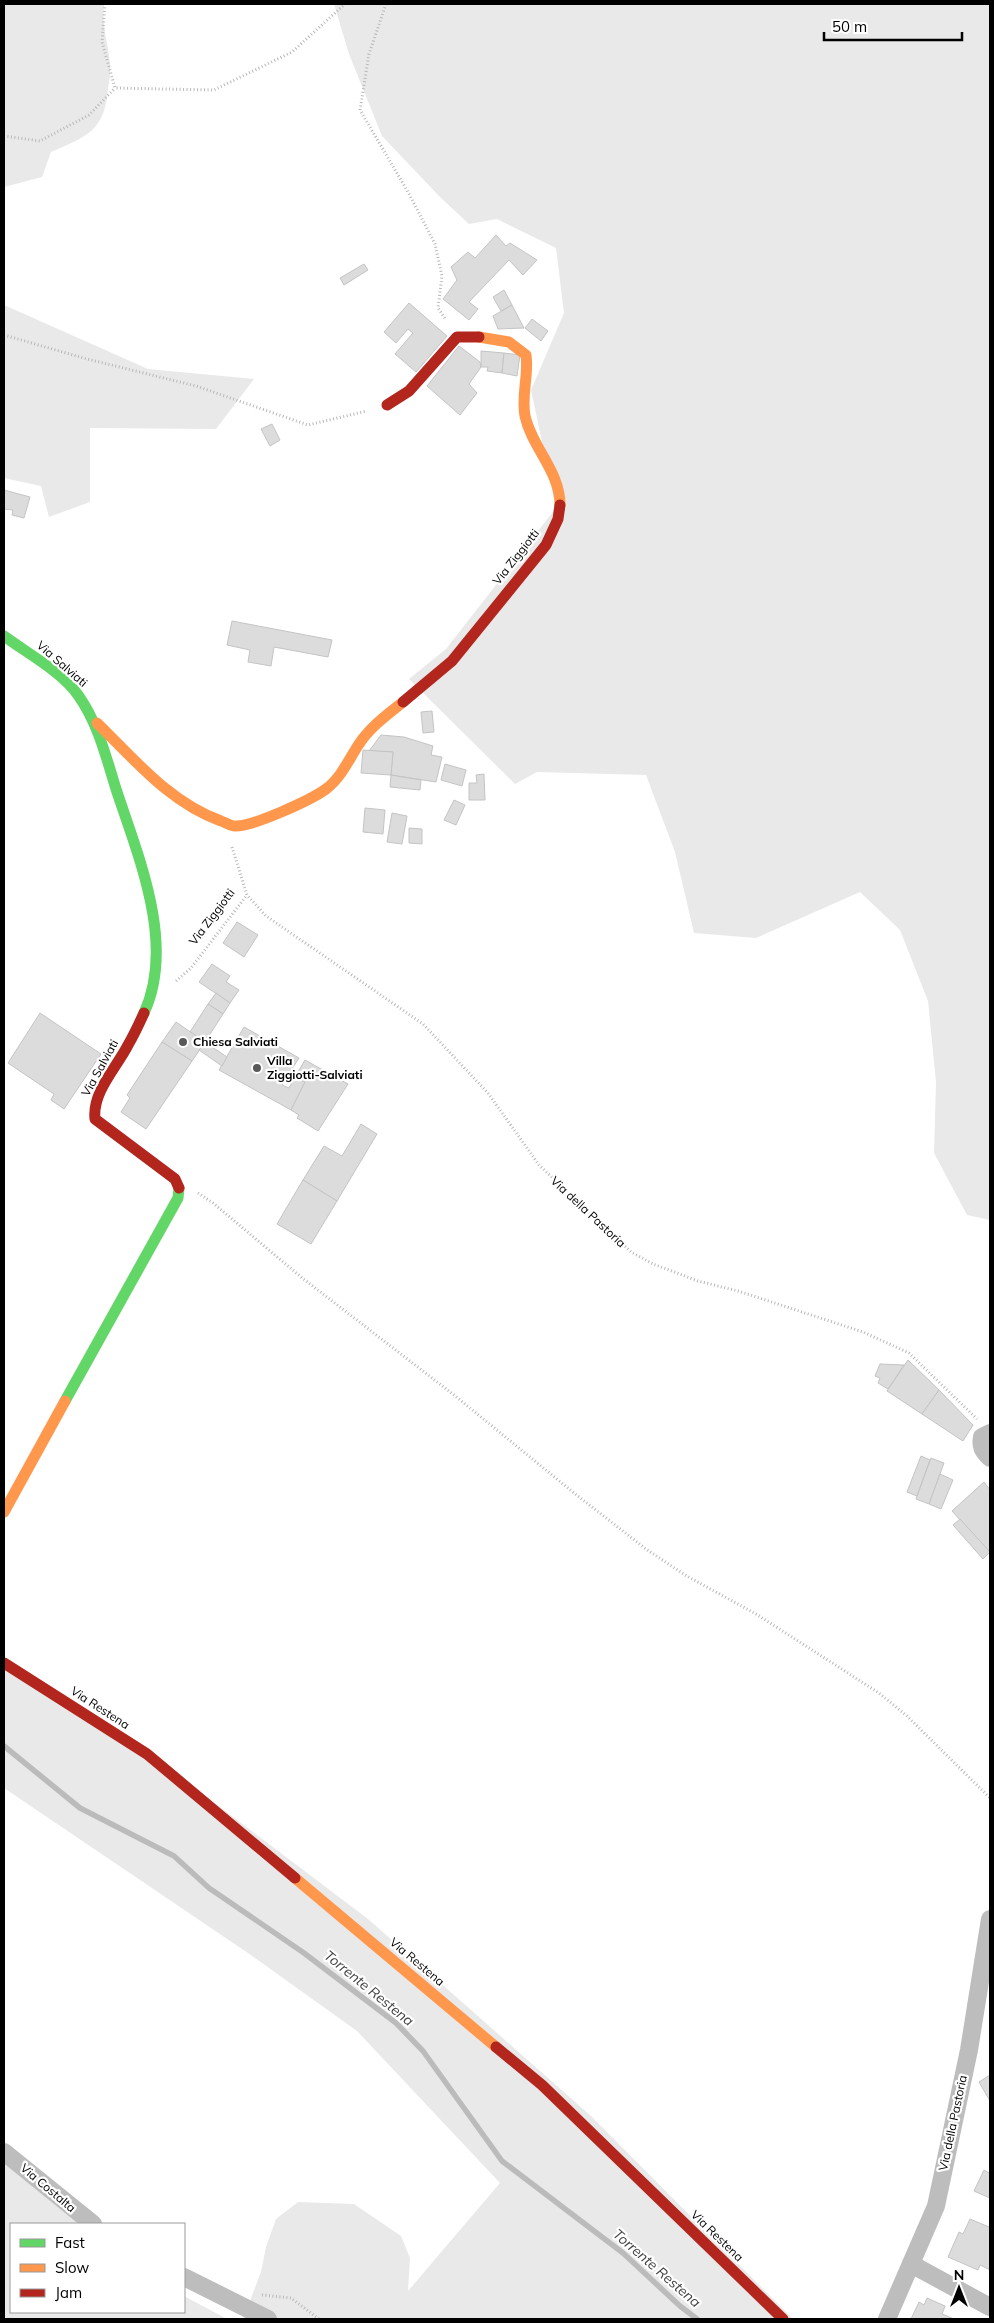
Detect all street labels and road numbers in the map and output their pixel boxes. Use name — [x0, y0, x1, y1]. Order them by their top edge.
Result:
street label: Via Ziggiotti — [489, 526, 542, 588]
street label: Via Salviati — [34, 637, 91, 690]
street label: Via Ziggiotti — [186, 885, 238, 948]
street label: Via Salviati — [78, 1037, 121, 1099]
street label: Via della Pastoria — [548, 1173, 629, 1250]
street label: Via Restena — [68, 1683, 132, 1732]
street label: Via Restena — [387, 1934, 448, 1989]
street label: Via della Pastoria — [935, 2074, 970, 2172]
street label: Via Costalta — [18, 2160, 79, 2215]
street label: Via Restena — [688, 2207, 747, 2264]

